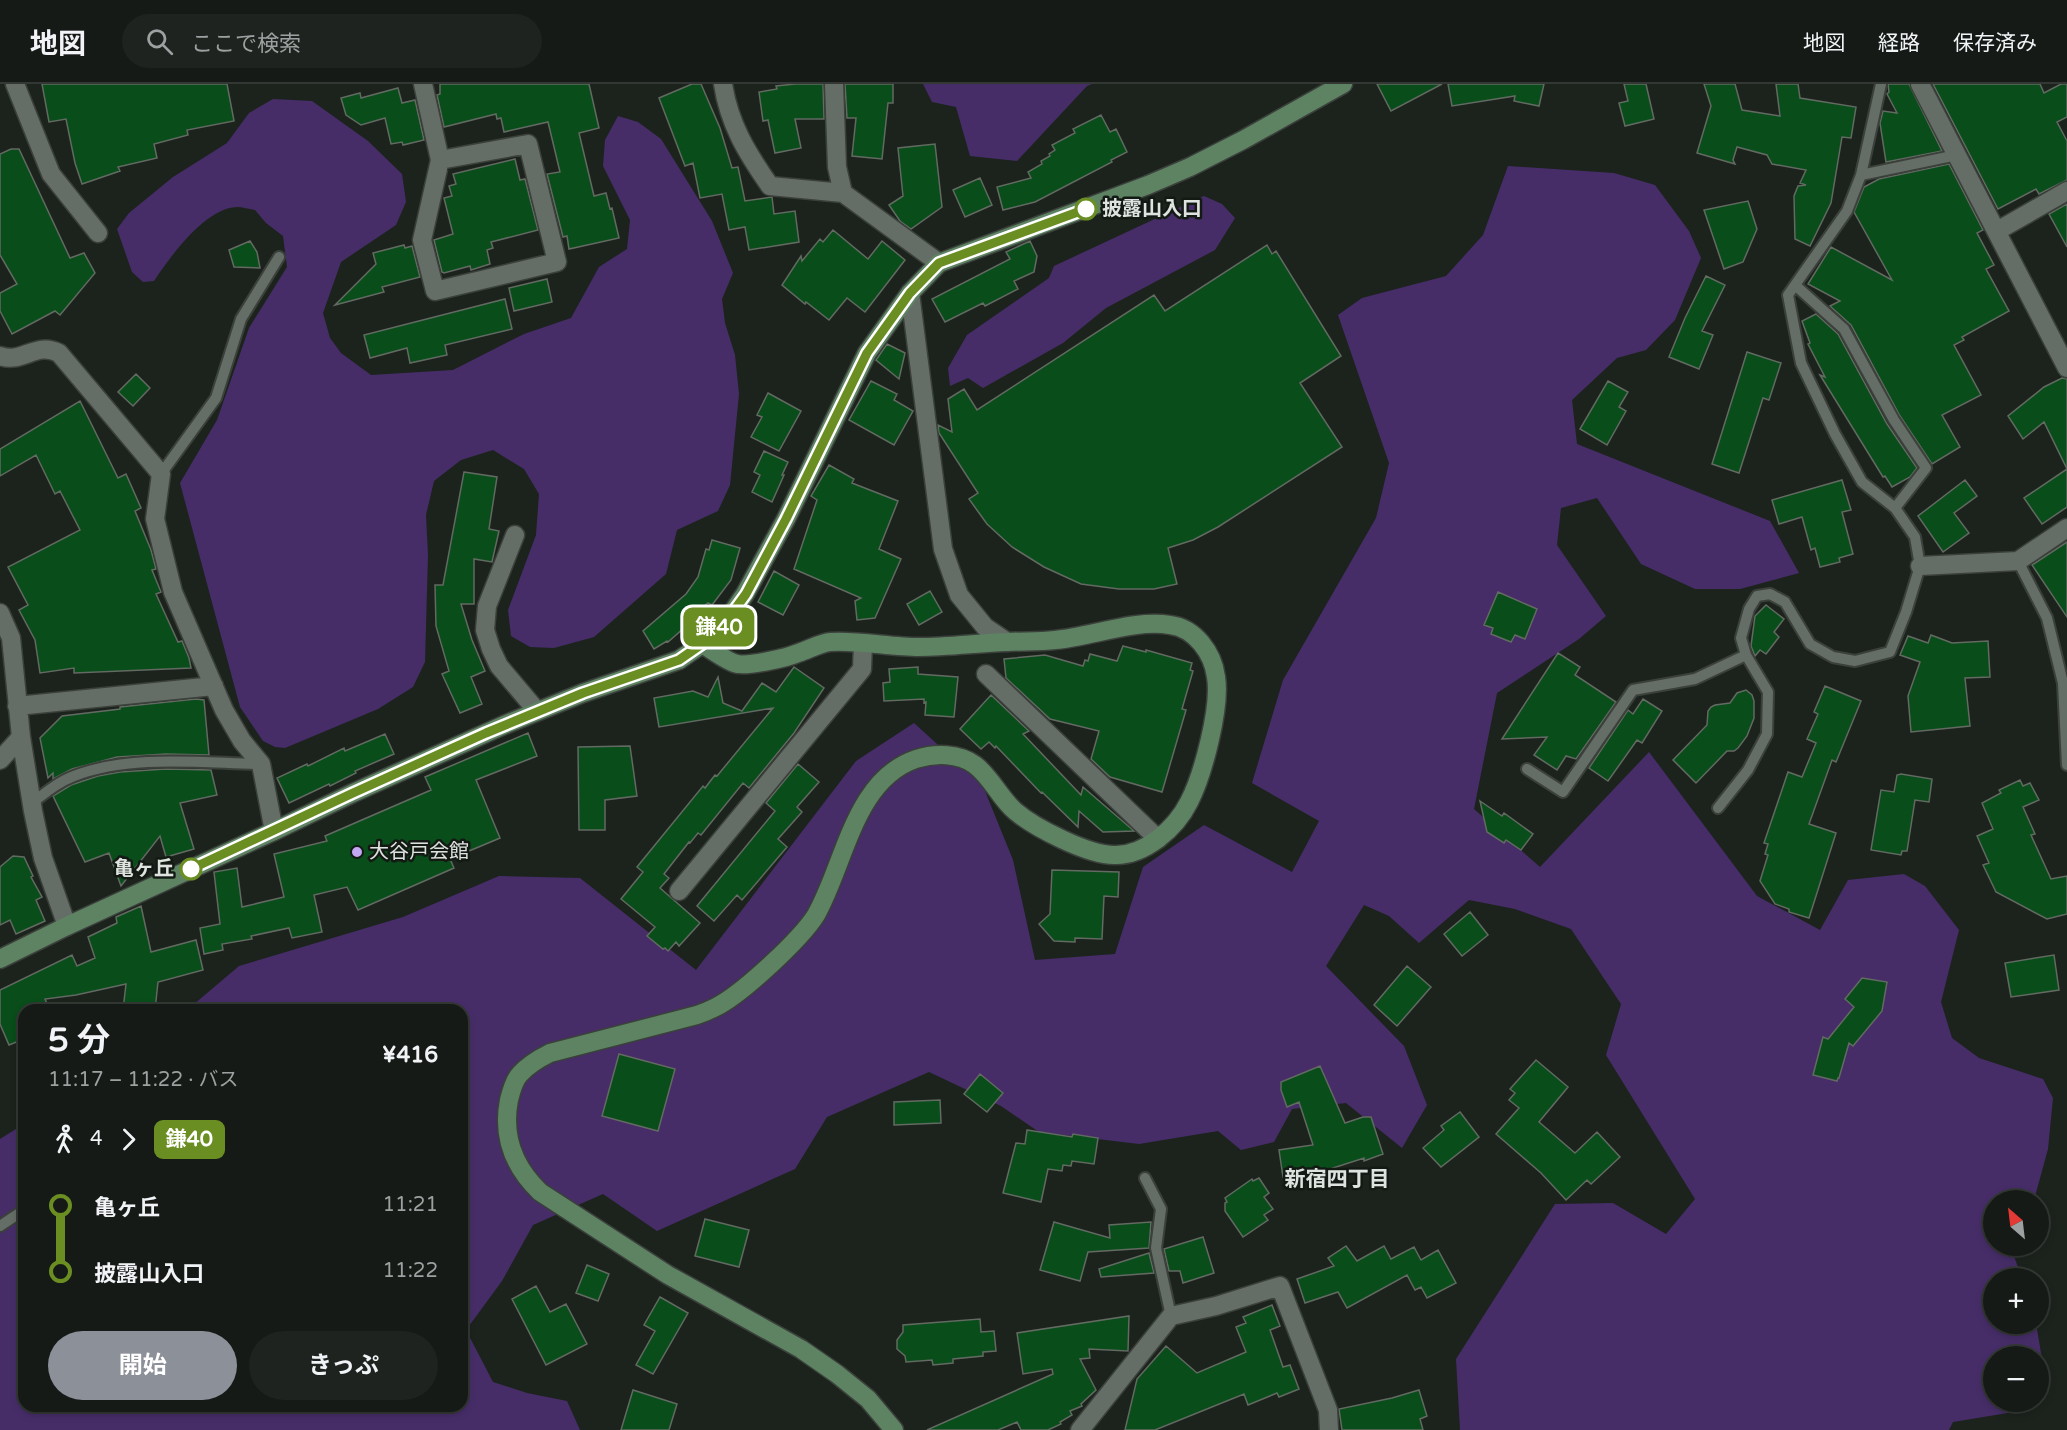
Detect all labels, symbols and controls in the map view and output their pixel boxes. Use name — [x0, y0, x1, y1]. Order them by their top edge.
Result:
search box — [122, 14, 542, 68]
icon: search — [143, 25, 176, 58]
text: 地図 — [30, 27, 86, 61]
text: ここで検索 — [191, 31, 301, 57]
text: 地図 — [1803, 31, 1845, 56]
text: 経路 — [1878, 31, 1920, 56]
text: 保存済み — [1953, 31, 2037, 56]
place label: 披露山入口 — [1102, 197, 1202, 221]
marker: 披露山入口 — [1075, 198, 1097, 220]
line badge: 鎌40 — [684, 608, 754, 646]
text: 鎌40 — [695, 615, 743, 640]
place label: 大谷戸会館 — [369, 840, 469, 864]
marker: 大谷戸会館 — [350, 845, 364, 859]
place label: 亀ヶ丘 — [114, 857, 174, 881]
marker: 亀ヶ丘 — [180, 858, 202, 880]
text: 5 分 — [48, 1021, 110, 1060]
text: ¥416 — [382, 1042, 438, 1068]
text: 11:17 – 11:22 · バス — [48, 1068, 239, 1092]
icon: walk — [48, 1123, 81, 1156]
icon: forward — [112, 1123, 145, 1156]
text: 4 — [90, 1127, 103, 1151]
text: 鎌40 — [166, 1127, 213, 1152]
district label: 新宿四丁目 — [1285, 1167, 1390, 1192]
north arrow — [1983, 1190, 2049, 1256]
map controls — [1983, 1190, 2049, 1412]
text: 11:21 — [383, 1193, 438, 1217]
text: 亀ヶ丘 — [94, 1195, 160, 1221]
text: 11:22 — [383, 1259, 438, 1283]
text: 披露山入口 — [94, 1261, 204, 1287]
button: + — [1983, 1268, 2049, 1334]
button: 開始 — [48, 1331, 237, 1400]
button: きっぷ — [249, 1331, 438, 1400]
button: − — [1983, 1346, 2049, 1412]

